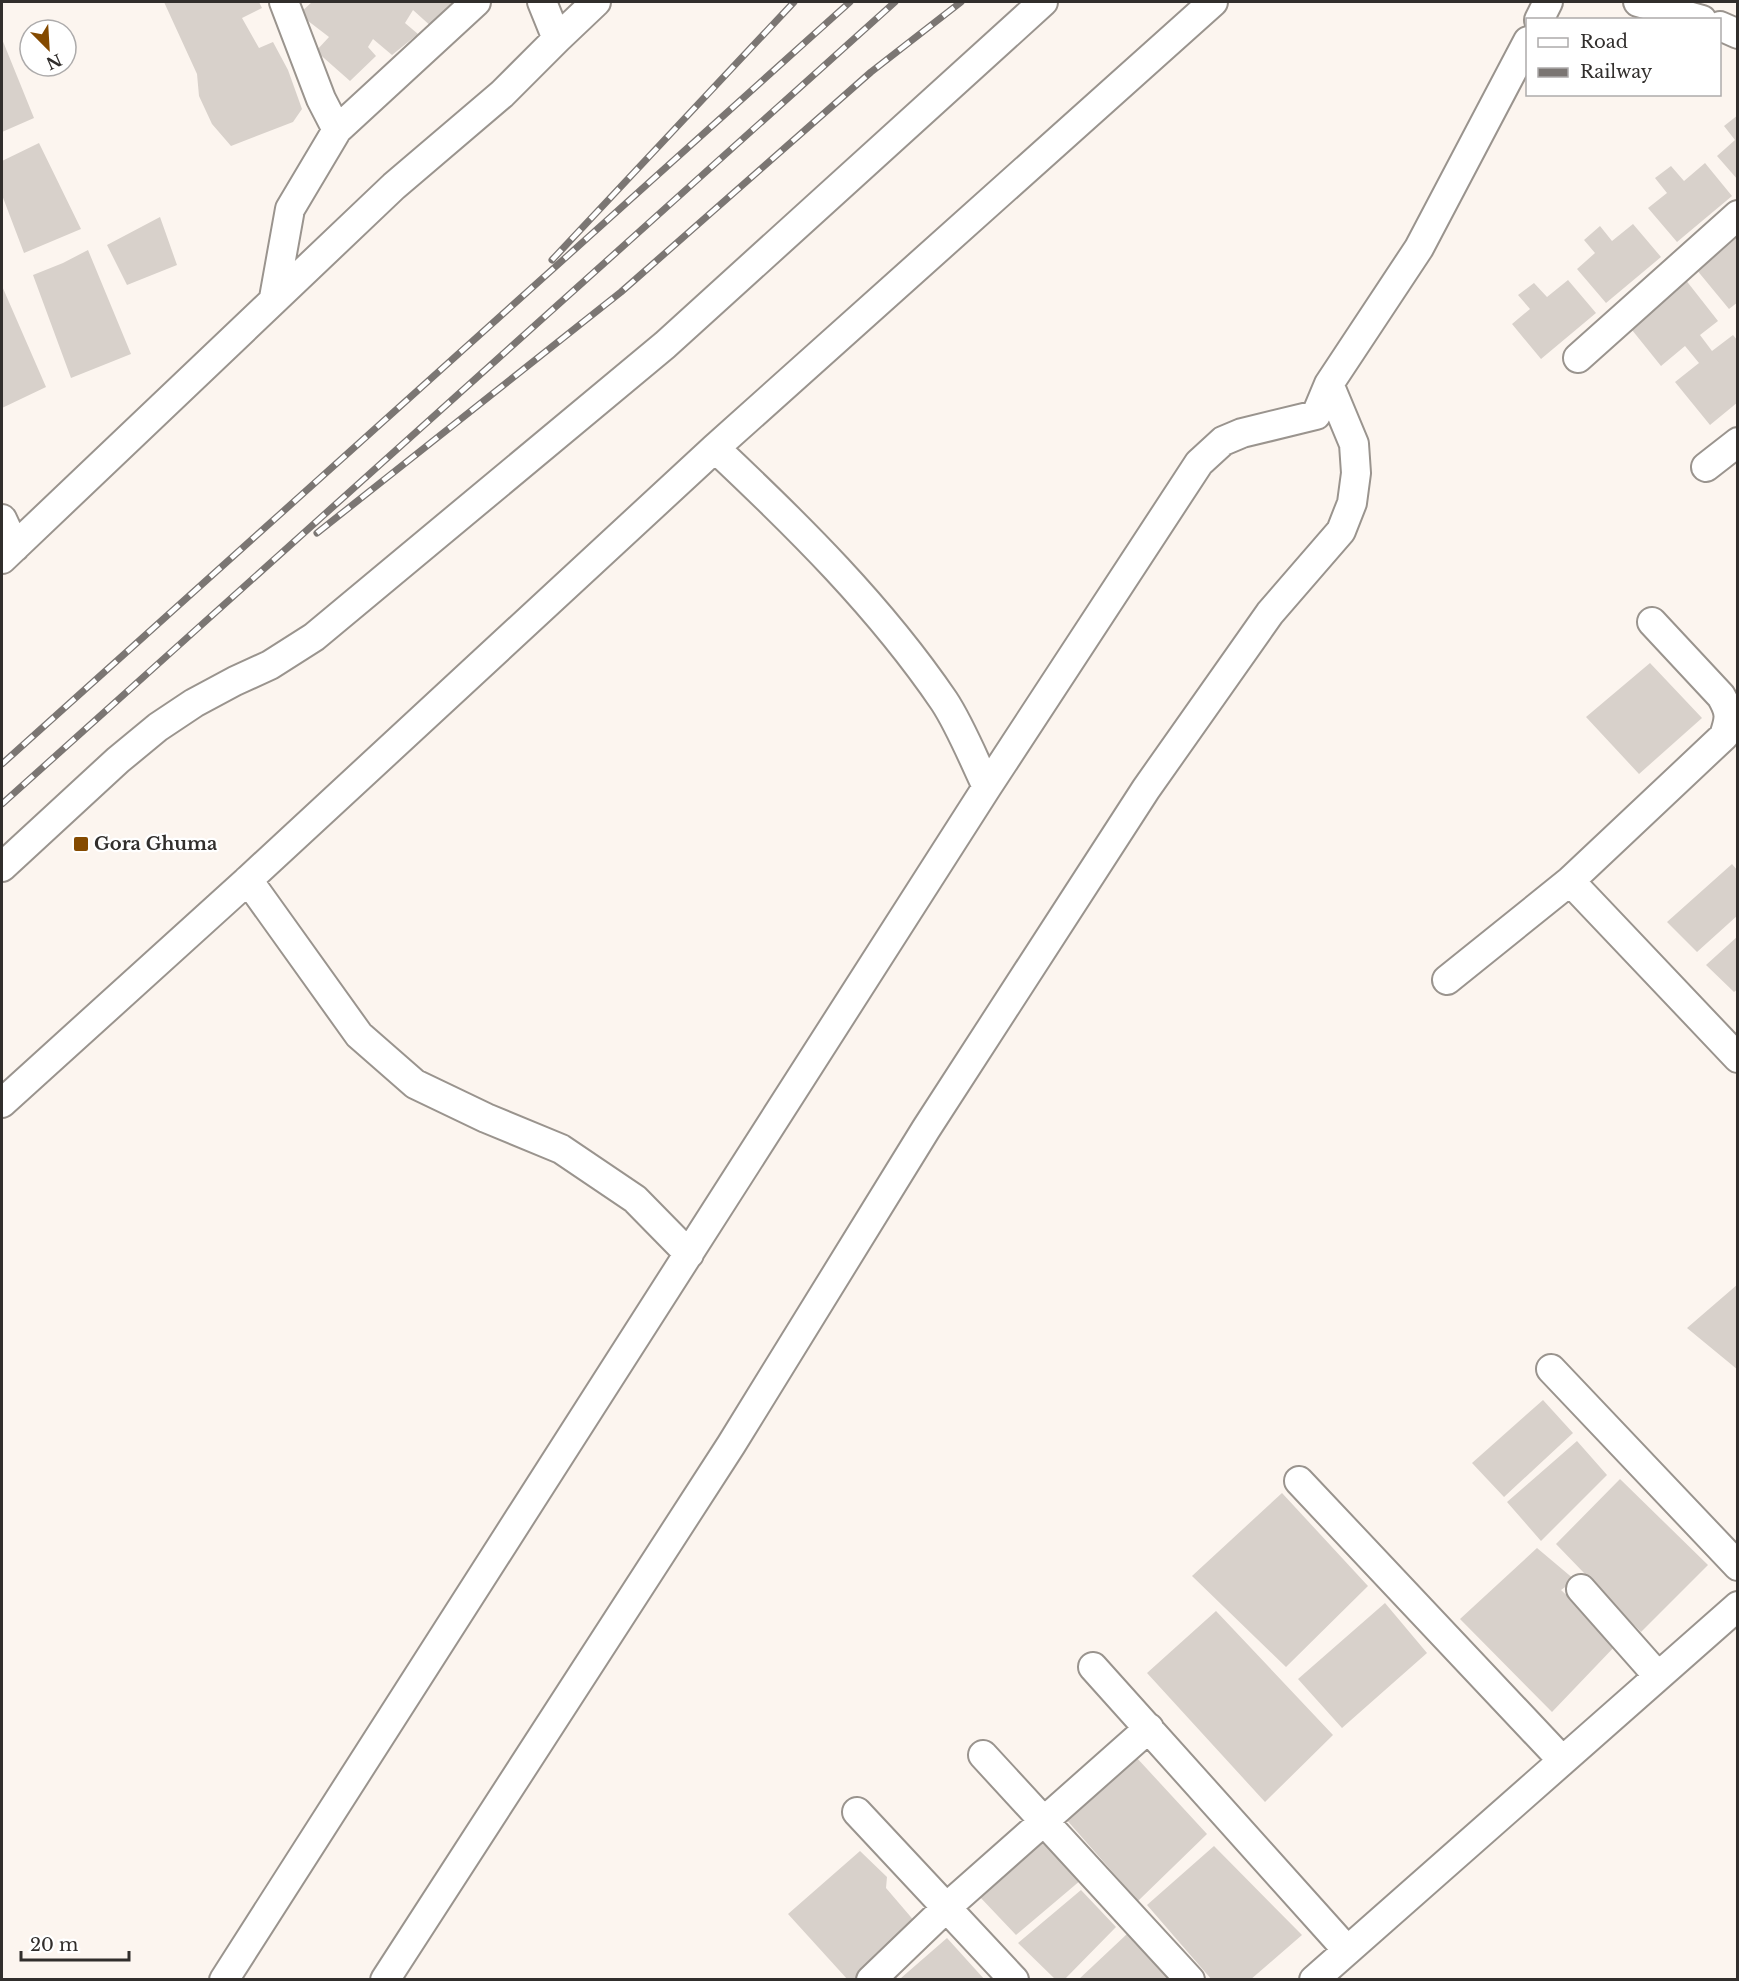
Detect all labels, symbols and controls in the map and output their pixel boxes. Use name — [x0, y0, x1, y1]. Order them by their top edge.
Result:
north arrow — [18, 18, 78, 78]
legend — [1526, 18, 1721, 96]
text: Road — [1580, 31, 1628, 53]
text: N — [43, 50, 65, 74]
text: Railway — [1580, 61, 1653, 83]
place label: Gora Ghuma — [94, 833, 218, 855]
marker: Gora Ghuma — [72, 835, 90, 853]
scale bar — [21, 1924, 129, 1962]
text: 20 m — [30, 1934, 78, 1956]

